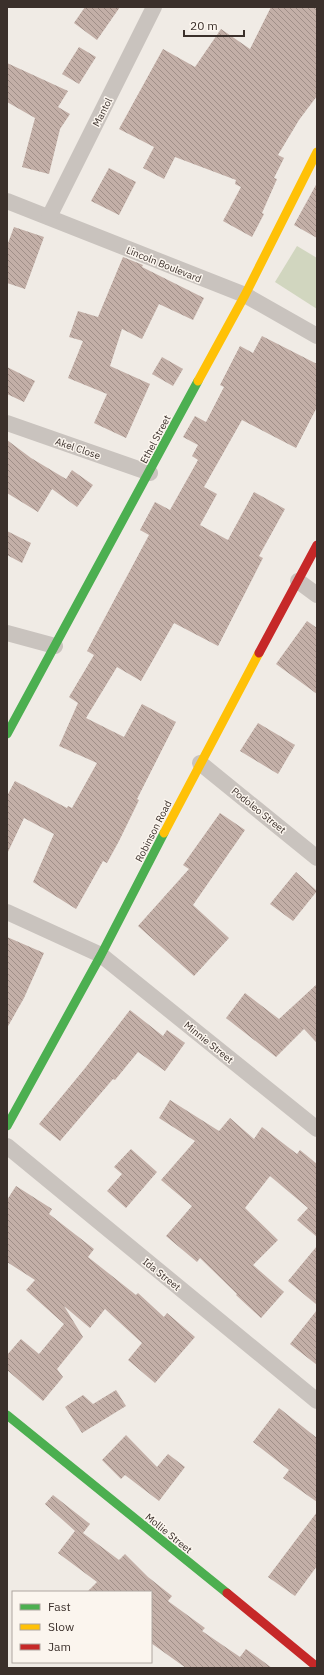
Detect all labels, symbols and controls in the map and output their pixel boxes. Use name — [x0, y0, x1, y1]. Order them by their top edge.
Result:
scale bar — [184, 12, 244, 38]
text: 20 m — [190, 18, 218, 33]
street label: Mantol — [90, 95, 115, 129]
street label: Lincoln Boulevard — [124, 243, 203, 285]
street label: Ethel Street — [137, 412, 174, 466]
street label: Akel Close — [54, 435, 103, 462]
street label: Podoleo Street — [229, 784, 289, 837]
street label: Robinson Road — [132, 798, 175, 864]
street label: Minnie Street — [181, 1019, 236, 1067]
street label: Ida Street — [140, 1255, 184, 1294]
street label: Mollie Street — [142, 1510, 195, 1557]
legend — [12, 1591, 152, 1663]
text: Fast — [48, 1599, 71, 1614]
text: Slow — [48, 1619, 74, 1634]
text: Jam — [48, 1639, 71, 1654]

